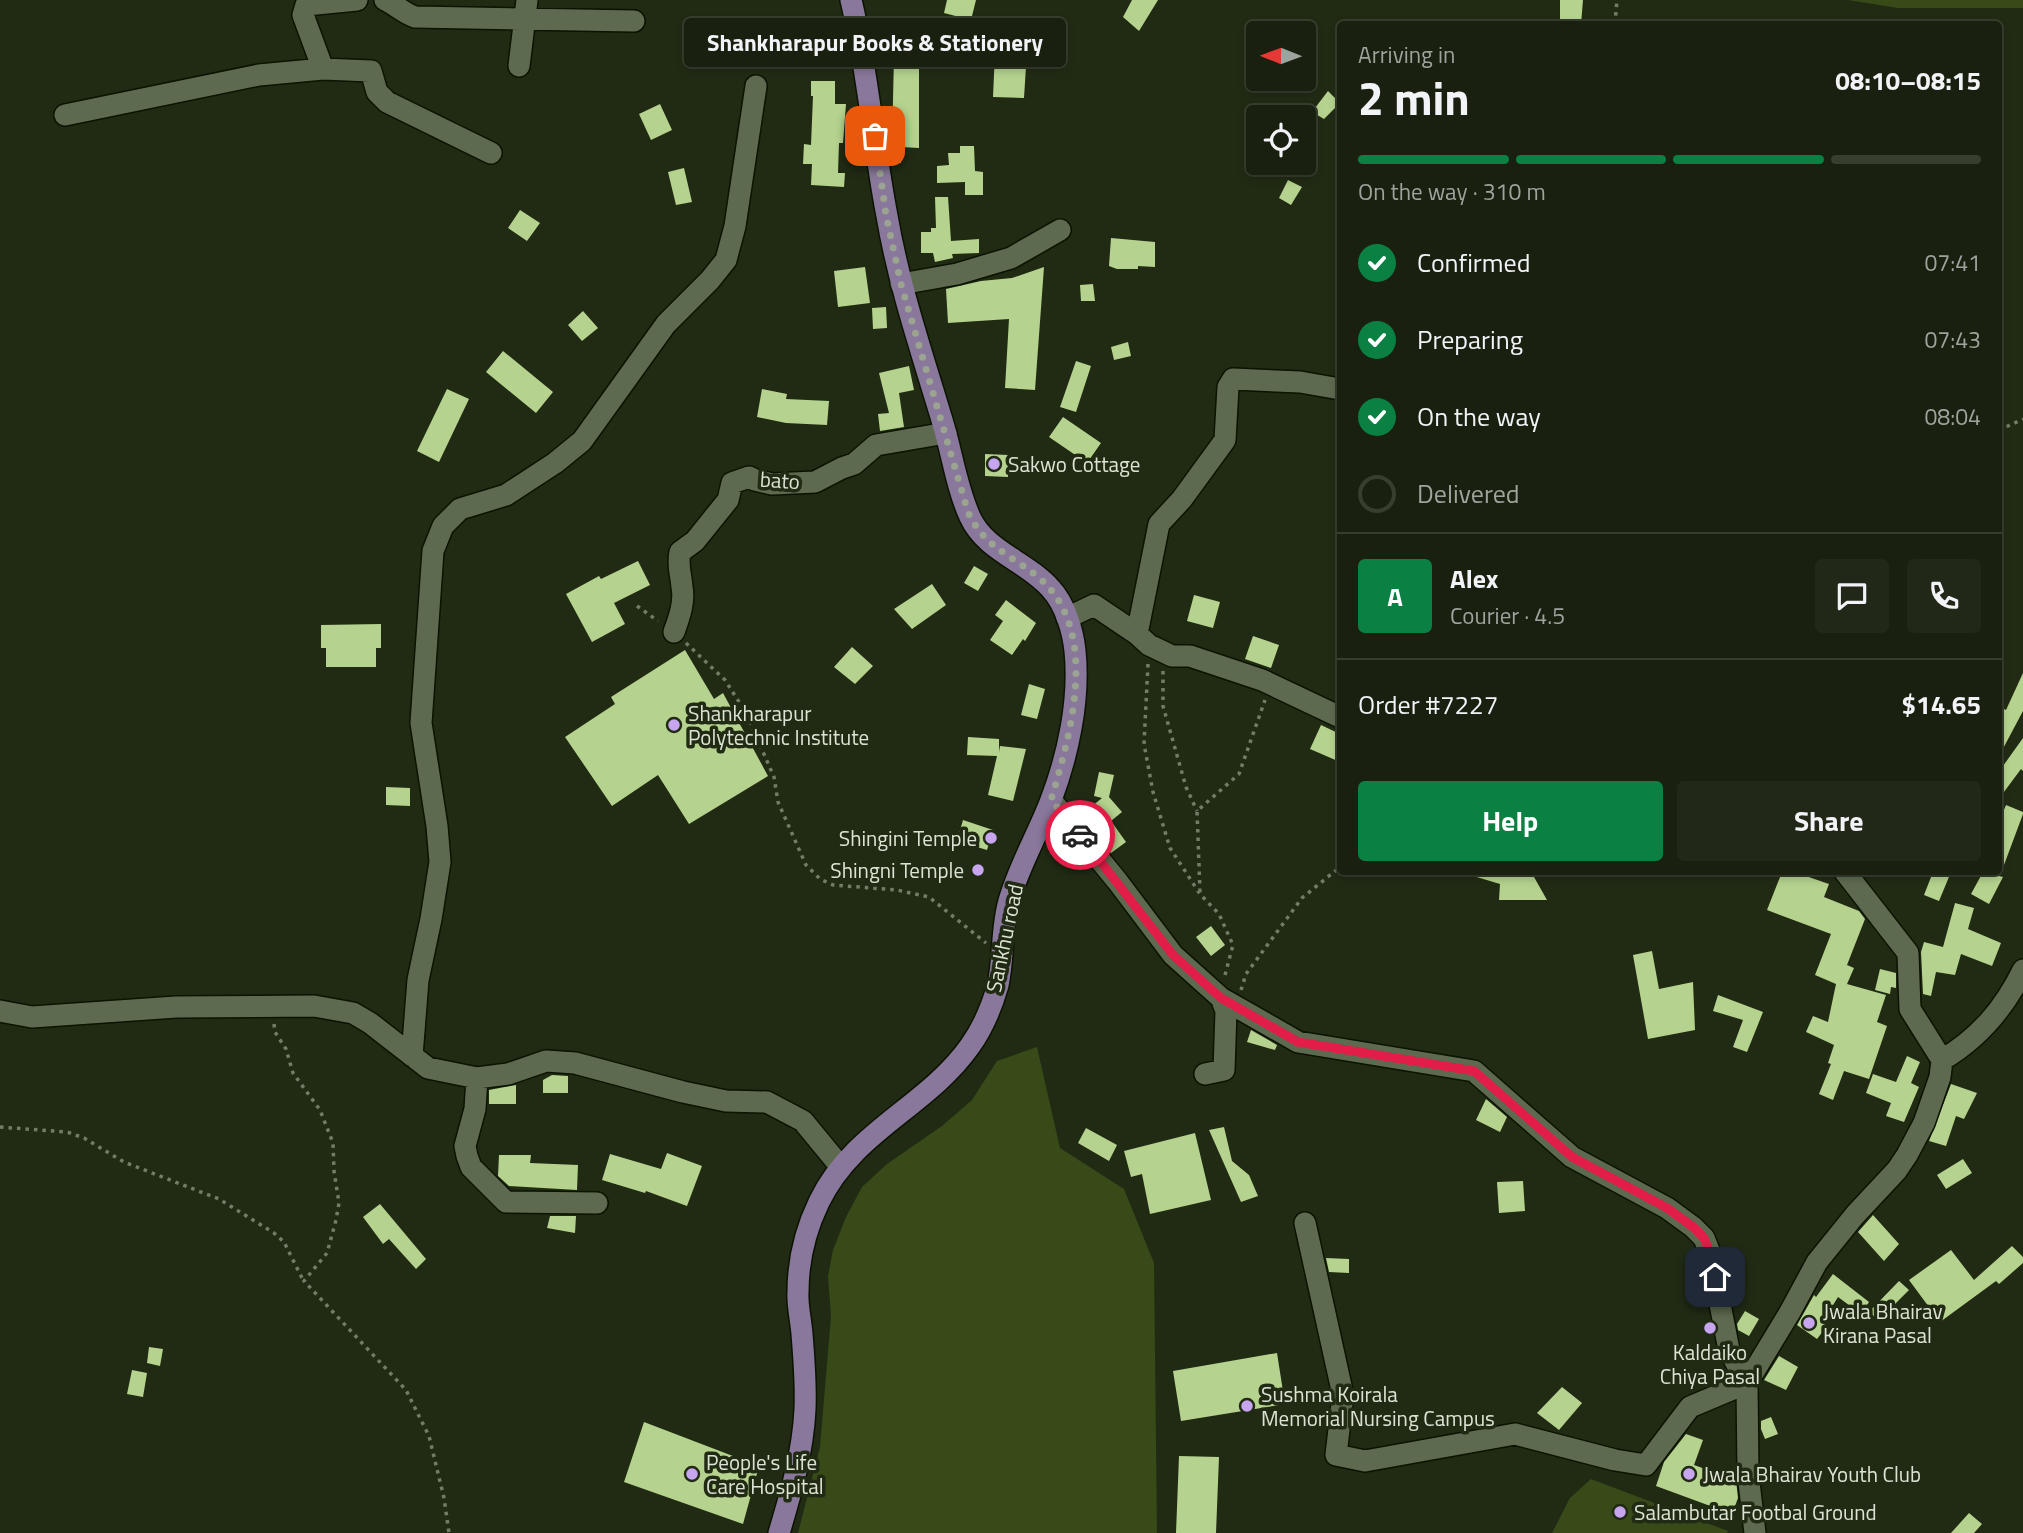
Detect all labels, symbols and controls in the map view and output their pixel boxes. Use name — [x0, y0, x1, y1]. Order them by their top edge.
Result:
callout: Shankharapur Books & Stationery — [684, 17, 1066, 66]
north arrow — [1246, 21, 1316, 91]
map controls — [1246, 21, 1316, 175]
text: Shankharapur Books & Stationery — [707, 25, 1043, 60]
text: Arriving in — [1358, 37, 1455, 72]
text: 08:10–08:15 — [1835, 61, 1981, 100]
text: 2 min — [1358, 63, 1470, 133]
button: locate — [1246, 105, 1316, 175]
pin — [845, 106, 905, 166]
icon: bag — [856, 117, 894, 155]
text: On the way · 310 m — [1358, 174, 1546, 209]
text: Confirmed — [1417, 243, 1531, 282]
icon: check — [1358, 244, 1396, 282]
text: 07:41 — [1924, 245, 1981, 280]
text: Preparing — [1417, 320, 1523, 359]
icon: check — [1358, 321, 1396, 359]
text: 07:43 — [1924, 322, 1981, 357]
text: On the way — [1417, 397, 1541, 436]
icon: check — [1358, 398, 1396, 436]
text: 08:04 — [1924, 399, 1981, 434]
place label: Sakwo Cottage — [1008, 448, 1140, 480]
marker: Sakwo Cottage — [986, 456, 1002, 472]
street label: bato — [759, 463, 801, 497]
text: Delivered — [1417, 474, 1520, 513]
text: Alex — [1450, 559, 1498, 598]
button: chat — [1815, 559, 1889, 633]
button: phone — [1907, 559, 1981, 633]
text: A — [1387, 577, 1403, 616]
text: Courier · 4.5 — [1450, 598, 1565, 633]
text: Order #7227 — [1358, 685, 1498, 724]
text: $14.65 — [1902, 685, 1981, 724]
place label: Shankharapur Polytechnic Institute — [688, 697, 869, 753]
marker: Shankharapur Polytechnic Institute — [666, 717, 682, 733]
button: Help — [1358, 781, 1663, 861]
button: Share — [1677, 781, 1981, 861]
courier — [1045, 800, 1115, 870]
icon: car — [1061, 816, 1099, 854]
place label: Shingini Temple — [839, 822, 977, 854]
marker: Shingini Temple — [983, 830, 999, 846]
place label: Shingni Temple — [830, 854, 964, 886]
marker: Shingni Temple — [970, 862, 986, 878]
street label: Sankhu road — [977, 881, 1031, 995]
pin — [1685, 1247, 1745, 1307]
icon: home — [1696, 1258, 1734, 1296]
place label: Jwala Bhairav Kirana Pasal — [1823, 1295, 1943, 1351]
marker: Jwala Bhairav Kirana Pasal — [1801, 1315, 1817, 1331]
marker: Kaldaiko Chiya Pasal — [1702, 1320, 1718, 1336]
place label: Kaldaiko Chiya Pasal — [1660, 1336, 1760, 1392]
place label: Sushma Koirala Memorial Nursing Campus — [1261, 1378, 1495, 1434]
marker: Sushma Koirala Memorial Nursing Campus — [1239, 1398, 1255, 1414]
place label: People's Life Care Hospital — [706, 1446, 824, 1502]
place label: Jwala Bhairav Youth Club — [1703, 1458, 1921, 1490]
marker: People's Life Care Hospital — [684, 1466, 700, 1482]
marker: Jwala Bhairav Youth Club — [1681, 1466, 1697, 1482]
place label: Salambutar Footbal Ground — [1634, 1496, 1877, 1528]
marker: Salambutar Footbal Ground — [1612, 1504, 1628, 1520]

